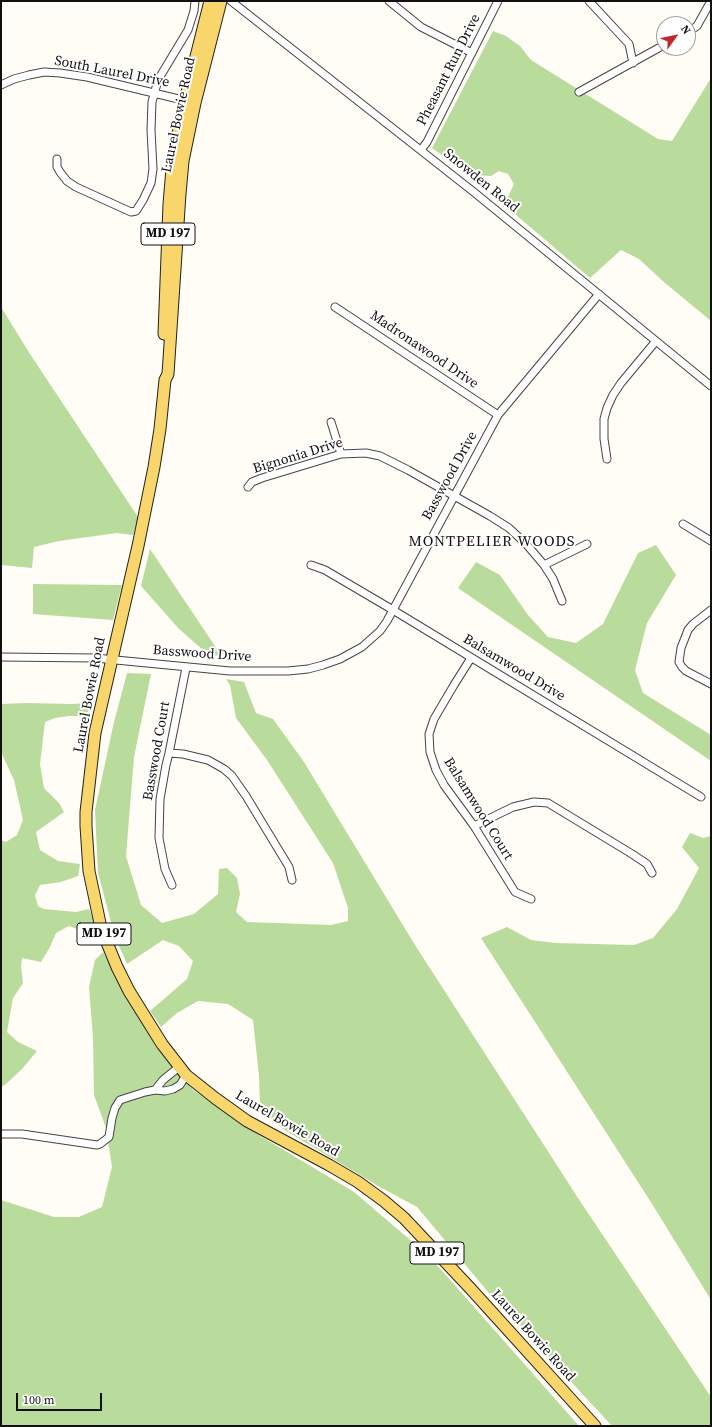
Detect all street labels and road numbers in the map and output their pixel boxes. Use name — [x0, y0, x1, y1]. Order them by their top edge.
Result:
street label: Pheasant Run Drive — [414, 11, 484, 129]
street label: South Laurel Drive — [53, 53, 171, 91]
street label: Laurel Bowie Road — [159, 56, 199, 174]
street label: Snowden Road — [440, 145, 522, 217]
road number: MD 197 — [141, 223, 195, 245]
street label: Madronawood Drive — [367, 308, 481, 392]
street label: Basswood Drive — [419, 429, 481, 523]
street label: Bignonia Drive — [251, 434, 345, 478]
street label: Balsamwood Drive — [460, 631, 568, 705]
street label: Laurel Bowie Road — [71, 636, 109, 754]
street label: Basswood Drive — [152, 642, 252, 666]
street label: Basswood Court — [140, 700, 174, 802]
street label: Balsamwood Court — [440, 755, 516, 863]
road number: MD 197 — [77, 923, 131, 945]
street label: Laurel Bowie Road — [232, 1087, 342, 1161]
road number: MD 197 — [410, 1242, 464, 1264]
street label: Laurel Bowie Road — [488, 1287, 578, 1385]

